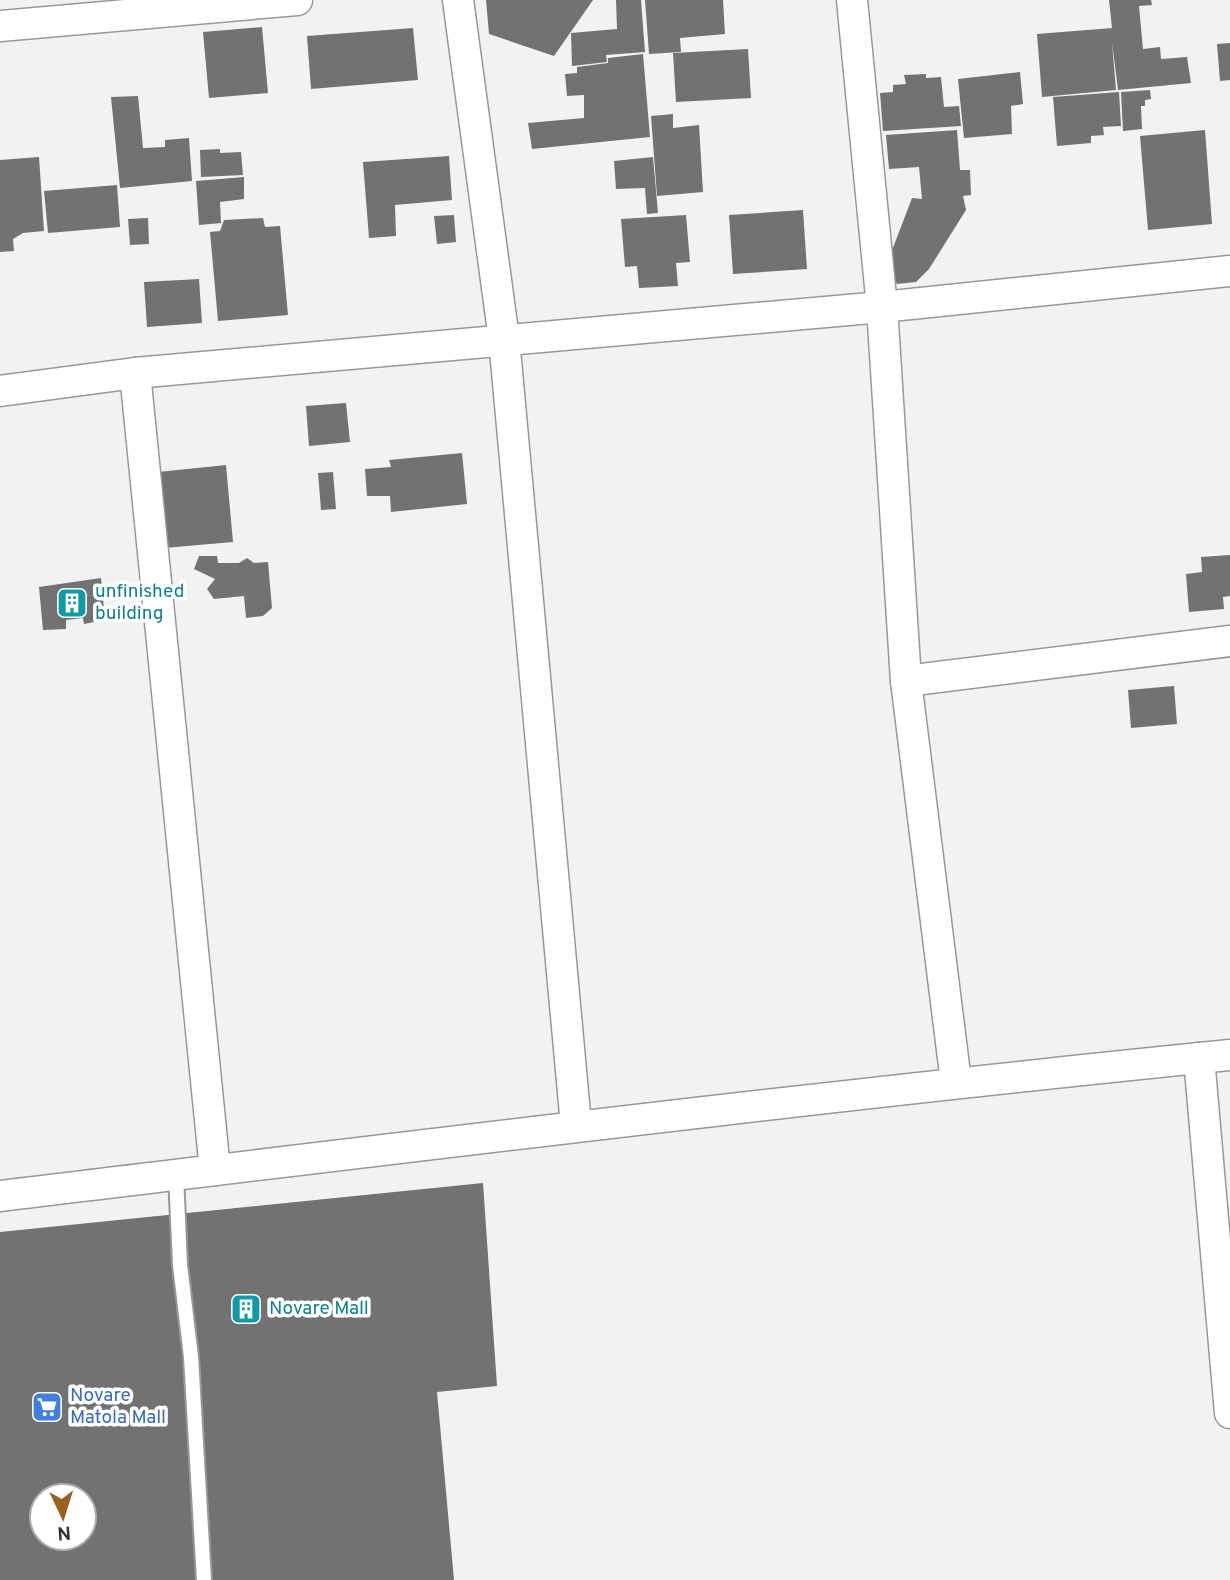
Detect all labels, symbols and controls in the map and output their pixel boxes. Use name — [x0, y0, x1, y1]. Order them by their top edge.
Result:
place label: unfinished building — [95, 580, 184, 626]
building icon: unfinished building — [55, 586, 89, 620]
building icon: Novare Mall — [229, 1292, 263, 1326]
place label: Novare Mall — [269, 1297, 369, 1321]
place label: Novare Matola Mall — [70, 1384, 166, 1430]
supermarket icon: Novare Matola Mall — [30, 1390, 64, 1424]
north arrow — [28, 1482, 98, 1552]
text: N — [56, 1520, 72, 1544]

